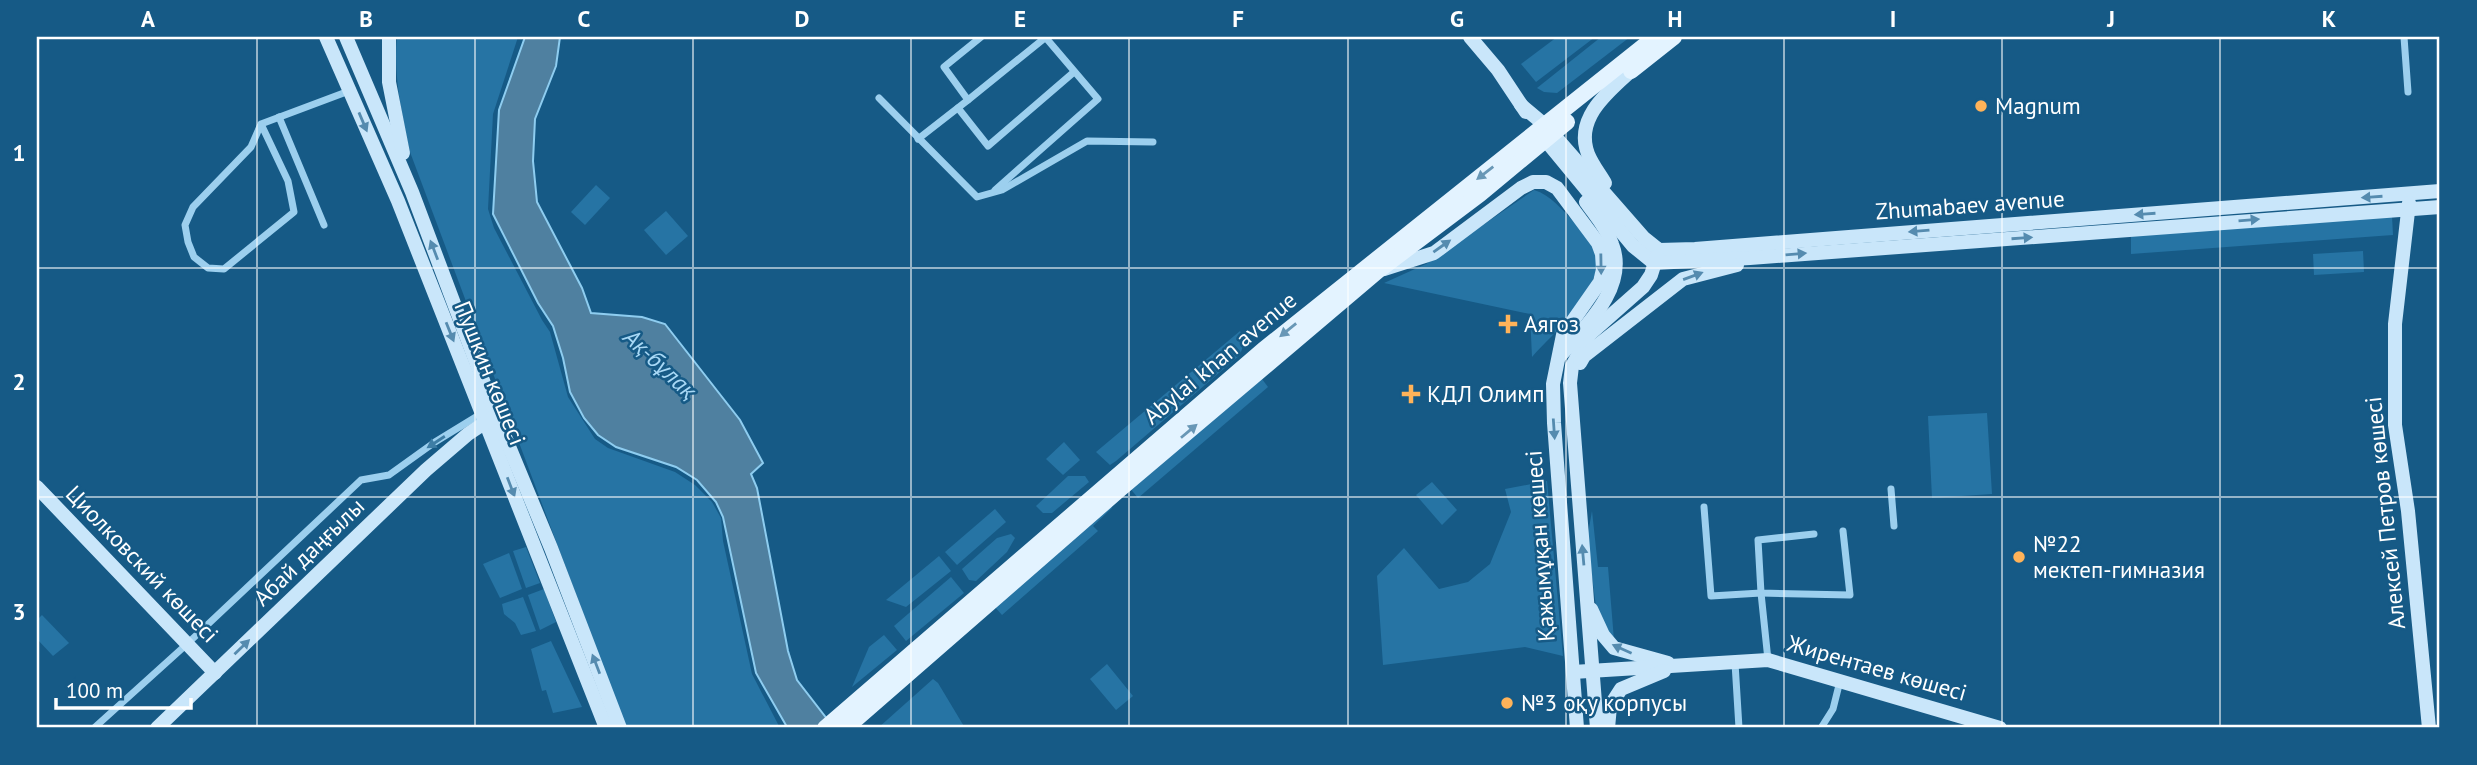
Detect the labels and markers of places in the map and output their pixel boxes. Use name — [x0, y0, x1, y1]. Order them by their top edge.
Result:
place label: Magnum — [1995, 91, 2081, 120]
marker: Magnum — [1973, 98, 1989, 114]
place label: Аягоз — [1524, 309, 1579, 338]
marker: Аягоз — [1498, 314, 1518, 334]
place label: КДЛ Олимп — [1427, 379, 1544, 408]
marker: КДЛ Олимп — [1401, 384, 1421, 404]
place label: №22 мектеп-гимназия — [2033, 529, 2205, 584]
marker: №22 мектеп-гимназия — [2011, 549, 2027, 565]
place label: №3 оқу корпусы — [1521, 688, 1687, 717]
marker: №3 оқу корпусы — [1499, 695, 1515, 711]

